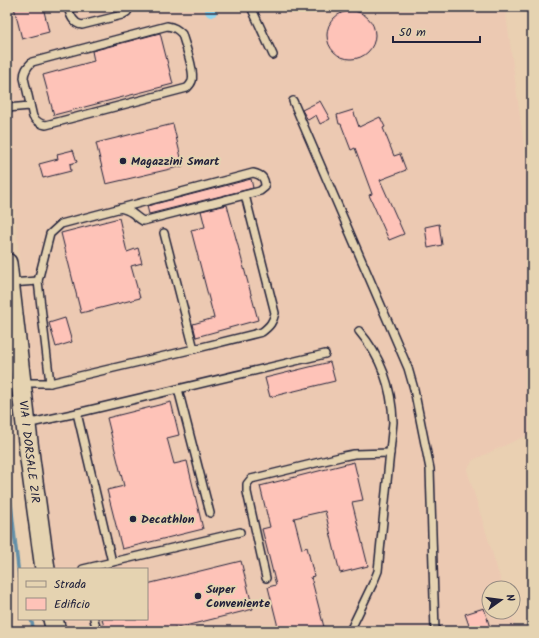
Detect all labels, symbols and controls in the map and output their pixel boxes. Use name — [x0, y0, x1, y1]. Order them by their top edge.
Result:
scale bar — [393, 18, 480, 44]
text: 50 m — [399, 23, 426, 42]
place label: Magazzini Smart — [131, 152, 220, 171]
marker: Magazzini Smart — [118, 156, 128, 166]
street label: VIA I DORSALE ZIR — [13, 399, 45, 504]
place label: Decathlon — [141, 510, 195, 529]
marker: Decathlon — [128, 514, 138, 524]
legend — [18, 568, 148, 620]
text: Strada — [54, 575, 87, 594]
place label: Super Conveniente — [206, 580, 270, 613]
north arrow — [481, 580, 521, 620]
marker: Super Conveniente — [193, 591, 203, 601]
text: N — [500, 592, 519, 603]
text: Edificio — [54, 595, 90, 614]

